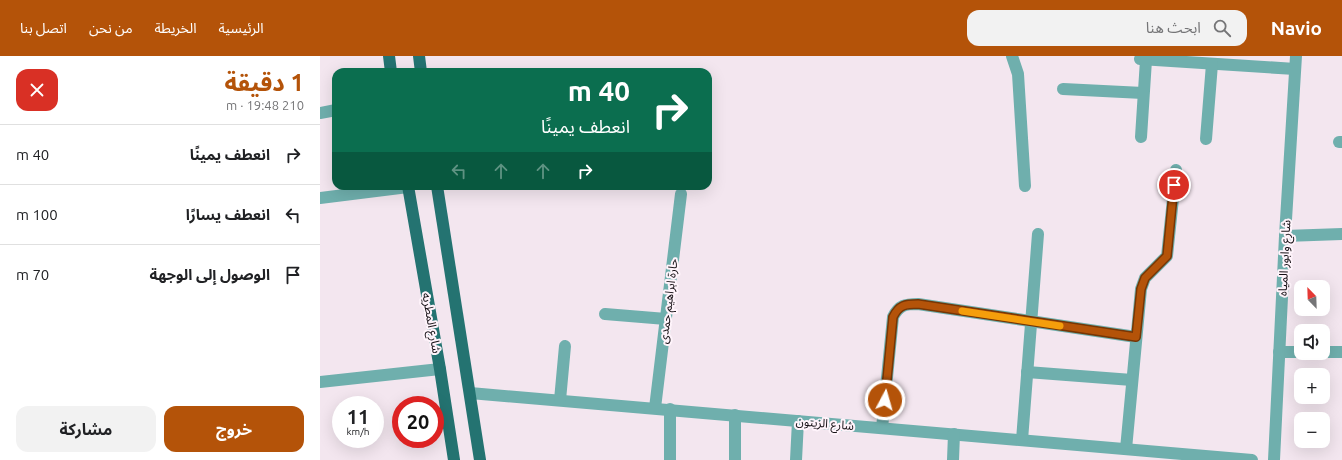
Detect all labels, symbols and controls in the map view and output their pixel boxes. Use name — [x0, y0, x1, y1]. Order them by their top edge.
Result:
search box — [967, 10, 1247, 46]
icon: search — [1211, 17, 1233, 39]
text: Navio — [1271, 17, 1322, 39]
text: ابحث هنا — [1146, 19, 1201, 36]
text: اتصل بنا — [20, 20, 67, 36]
text: من نحن — [89, 20, 133, 36]
text: الخريطة — [155, 20, 197, 36]
text: الرئيسية — [219, 20, 264, 36]
button: close — [16, 69, 58, 111]
text: 1 دقيقة — [224, 69, 304, 96]
text: 40 m — [568, 75, 630, 106]
icon: right — [644, 84, 696, 136]
text: 210 m · 19:48 — [226, 98, 304, 112]
text: انعطف يمينًا — [541, 116, 630, 136]
icon: right — [282, 144, 304, 166]
text: 40 m — [16, 146, 49, 163]
text: انعطف يمينًا — [190, 146, 270, 163]
icon: left — [448, 160, 470, 182]
icon: ahead — [490, 160, 512, 182]
icon: ahead — [532, 160, 554, 182]
icon: right — [574, 160, 596, 182]
pin — [1157, 168, 1191, 202]
icon: arrive — [1163, 174, 1185, 196]
icon: left — [282, 204, 304, 226]
text: 100 m — [16, 206, 58, 223]
text: انعطف يسارًا — [186, 206, 270, 223]
street label: شارع وابور المياه — [1276, 220, 1295, 297]
street label: حارة ابراهيم حمدى — [656, 258, 683, 345]
icon: arrive — [282, 264, 304, 286]
text: 70 m — [16, 266, 49, 283]
text: الوصول إلى الوجهة — [150, 266, 270, 283]
north arrow — [1294, 280, 1330, 316]
map controls — [1294, 280, 1330, 448]
street label: شارع المطريه — [417, 292, 444, 355]
button: sound — [1294, 324, 1330, 360]
button: + — [1294, 368, 1330, 404]
position arrow — [864, 379, 906, 421]
speed limit sign: 20 — [392, 396, 444, 448]
text: 11 — [347, 405, 369, 428]
button: مشاركة — [16, 406, 156, 452]
button: خروج — [164, 406, 304, 452]
button: − — [1294, 412, 1330, 448]
street label: شارع الزيتون — [795, 414, 855, 435]
text: km/h — [346, 426, 370, 437]

